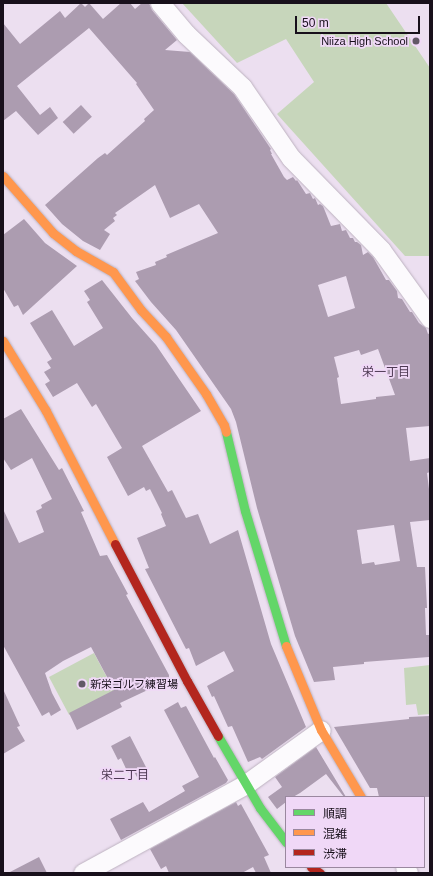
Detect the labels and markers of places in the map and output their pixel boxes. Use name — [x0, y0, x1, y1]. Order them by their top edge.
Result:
place label: Niiza High School — [321, 34, 408, 48]
marker: Niiza High School — [411, 36, 421, 46]
place label: 新栄ゴルフ練習場 — [90, 677, 178, 691]
marker: 新栄ゴルフ練習場 — [77, 679, 87, 689]

